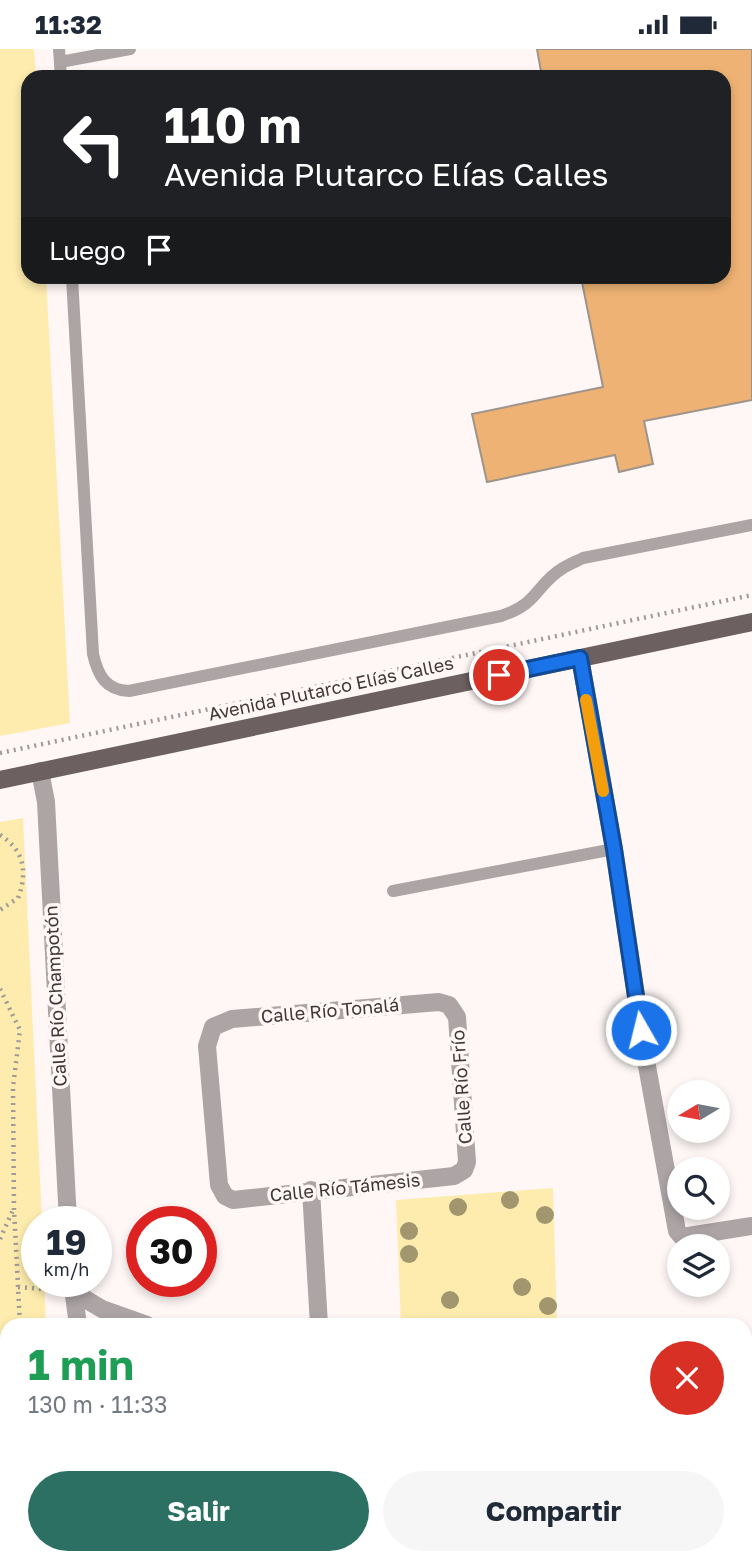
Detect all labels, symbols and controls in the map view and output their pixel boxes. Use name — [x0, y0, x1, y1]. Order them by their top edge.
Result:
text: 11:32 — [35, 9, 102, 40]
text: 110 m — [164, 95, 301, 154]
icon: left — [49, 98, 140, 189]
text: Avenida Plutarco Elías Calles — [164, 155, 609, 193]
icon: arrive — [140, 231, 178, 269]
text: Luego — [49, 235, 126, 266]
pin — [469, 645, 529, 705]
street label: Avenida Plutarco Elías Calles — [206, 651, 455, 725]
icon: arrive — [480, 656, 518, 694]
street label: Calle Río Champotón — [39, 905, 71, 1087]
street label: Calle Río Tonalá — [260, 993, 400, 1027]
position arrow — [604, 993, 678, 1067]
street label: Calle Río Frío — [446, 1029, 476, 1145]
north arrow — [667, 1080, 730, 1143]
map controls — [667, 1080, 730, 1297]
button: search — [667, 1157, 730, 1220]
street label: Calle Río Támesis — [269, 1168, 421, 1206]
speed limit sign: 30 — [126, 1206, 217, 1297]
text: 19 — [46, 1221, 87, 1263]
button: layers — [667, 1234, 730, 1297]
text: km/h — [44, 1258, 89, 1280]
text: 1 min — [28, 1339, 134, 1389]
button: close — [650, 1341, 724, 1415]
text: 130 m · 11:33 — [28, 1390, 168, 1418]
button: Salir — [28, 1471, 369, 1551]
button: Compartir — [383, 1471, 724, 1551]

